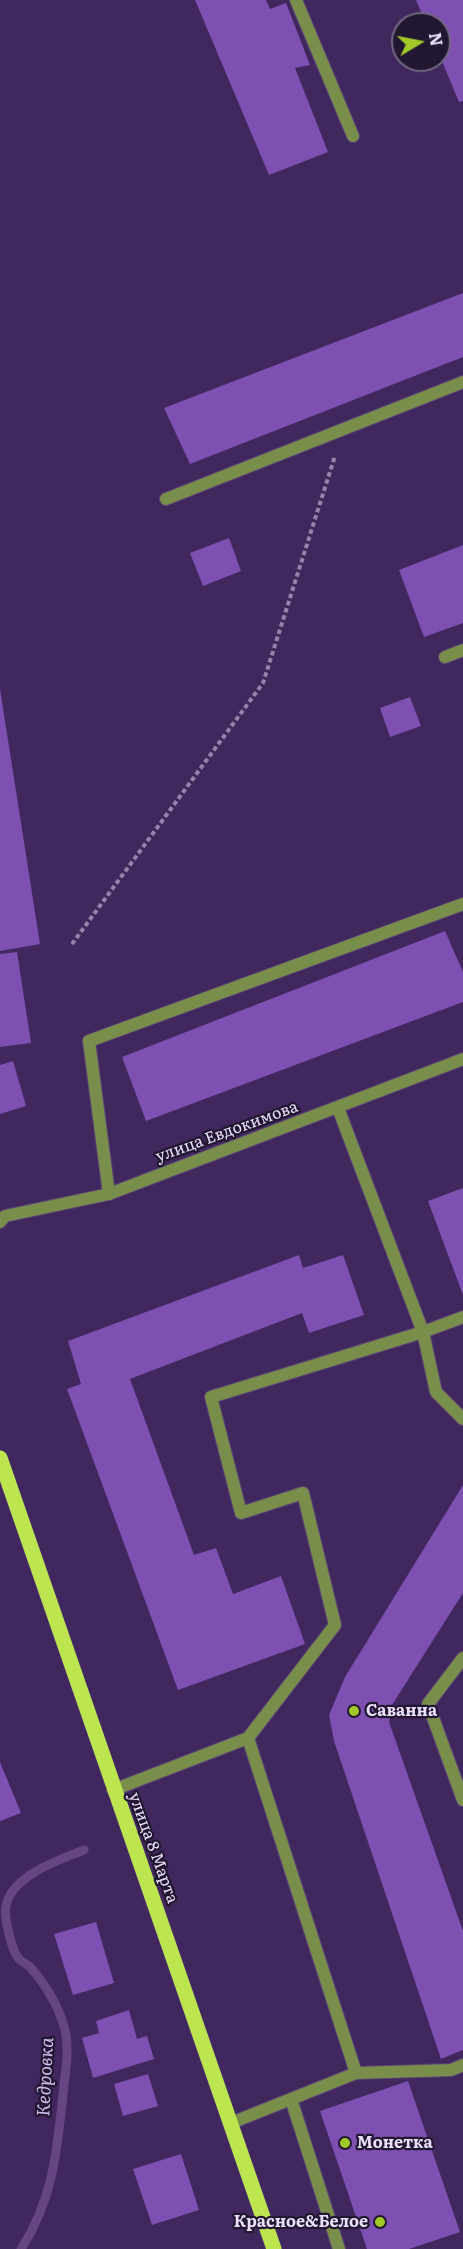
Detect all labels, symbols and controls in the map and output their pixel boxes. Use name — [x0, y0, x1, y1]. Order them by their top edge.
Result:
north arrow — [391, 12, 451, 72]
text: N — [424, 31, 450, 48]
street label: улица Евдокимова — [153, 1097, 301, 1167]
place label: Саванна — [366, 1701, 437, 1721]
marker: Саванна — [347, 1704, 361, 1718]
street label: улица 8 Марта — [124, 1790, 182, 1906]
water label: Кедровка — [33, 2037, 59, 2117]
place label: Монетка — [357, 2133, 433, 2153]
marker: Монетка — [338, 2136, 352, 2150]
place label: Красное&Белое — [234, 2212, 368, 2232]
marker: Красное&Белое — [373, 2215, 387, 2229]

